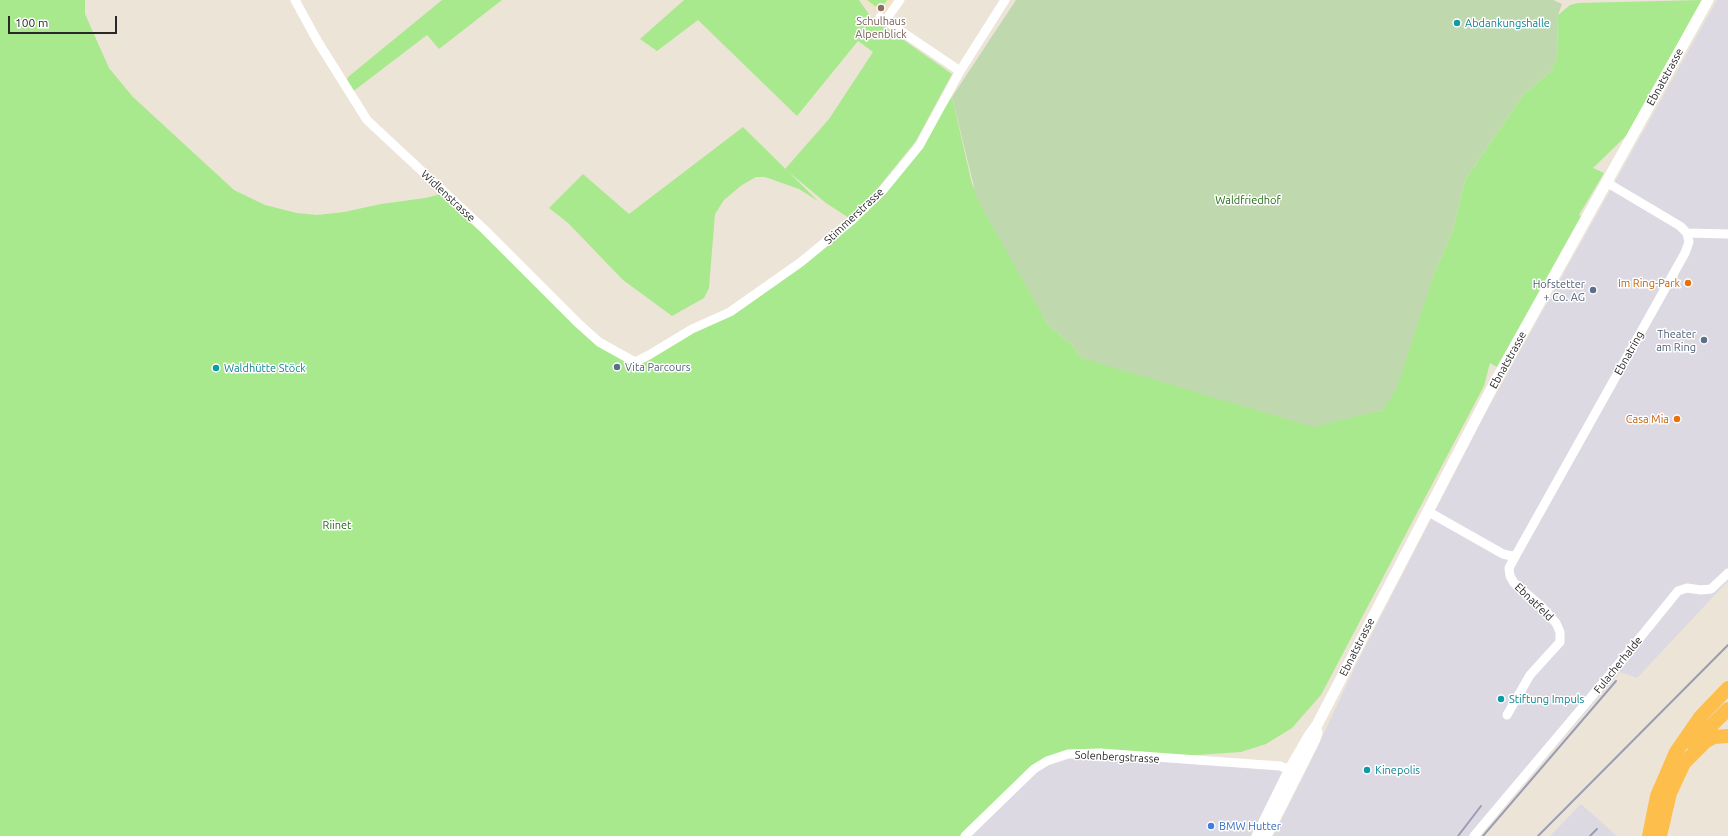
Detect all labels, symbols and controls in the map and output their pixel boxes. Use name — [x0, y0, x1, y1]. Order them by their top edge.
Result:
marker: Schulhaus Alpenblick — [876, 3, 886, 13]
scale bar — [10, 8, 119, 34]
place label: Schulhaus Alpenblick — [855, 14, 907, 40]
text: 100 m — [15, 16, 48, 29]
place label: Abdankungshalle — [1465, 16, 1550, 30]
marker: Abdankungshalle — [1452, 18, 1462, 28]
street label: Ebnatstrasse — [1644, 46, 1686, 108]
street label: Widlenstrasse — [418, 168, 478, 224]
street label: Stimmerstrasse — [822, 185, 886, 247]
park label: Waldfriedhof — [1215, 193, 1281, 207]
place label: Im Ring-Park — [1618, 276, 1680, 290]
place label: Hofstetter + Co. AG — [1533, 277, 1585, 303]
marker: Im Ring-Park — [1683, 278, 1693, 288]
marker: Hofstetter + Co. AG — [1588, 285, 1598, 295]
place label: Theater am Ring — [1656, 327, 1696, 353]
street label: Ebnatstrasse — [1487, 329, 1529, 391]
street label: Ebnatring — [1612, 329, 1646, 377]
marker: Theater am Ring — [1699, 335, 1709, 345]
place label: Vita Parcours — [625, 360, 691, 374]
place label: Waldhütte Stöck — [224, 361, 306, 375]
marker: Vita Parcours — [612, 362, 622, 372]
marker: Waldhütte Stöck — [211, 363, 221, 373]
place label: Casa Mia — [1626, 412, 1669, 426]
marker: Casa Mia — [1672, 414, 1682, 424]
park label: Riinet — [323, 518, 351, 532]
street label: Ebnatfeld — [1512, 580, 1556, 624]
street label: Ebnatstrasse — [1337, 616, 1377, 678]
street label: Fulacherhalde — [1591, 634, 1645, 696]
place label: Stiftung Impuls — [1509, 692, 1584, 706]
marker: Stiftung Impuls — [1496, 694, 1506, 704]
street label: Solenbergstrasse — [1074, 748, 1160, 766]
place label: Kinepolis — [1375, 763, 1420, 777]
marker: Kinepolis — [1362, 765, 1372, 775]
place label: BMW Hutter — [1219, 819, 1281, 833]
marker: BMW Hutter — [1206, 821, 1216, 831]

